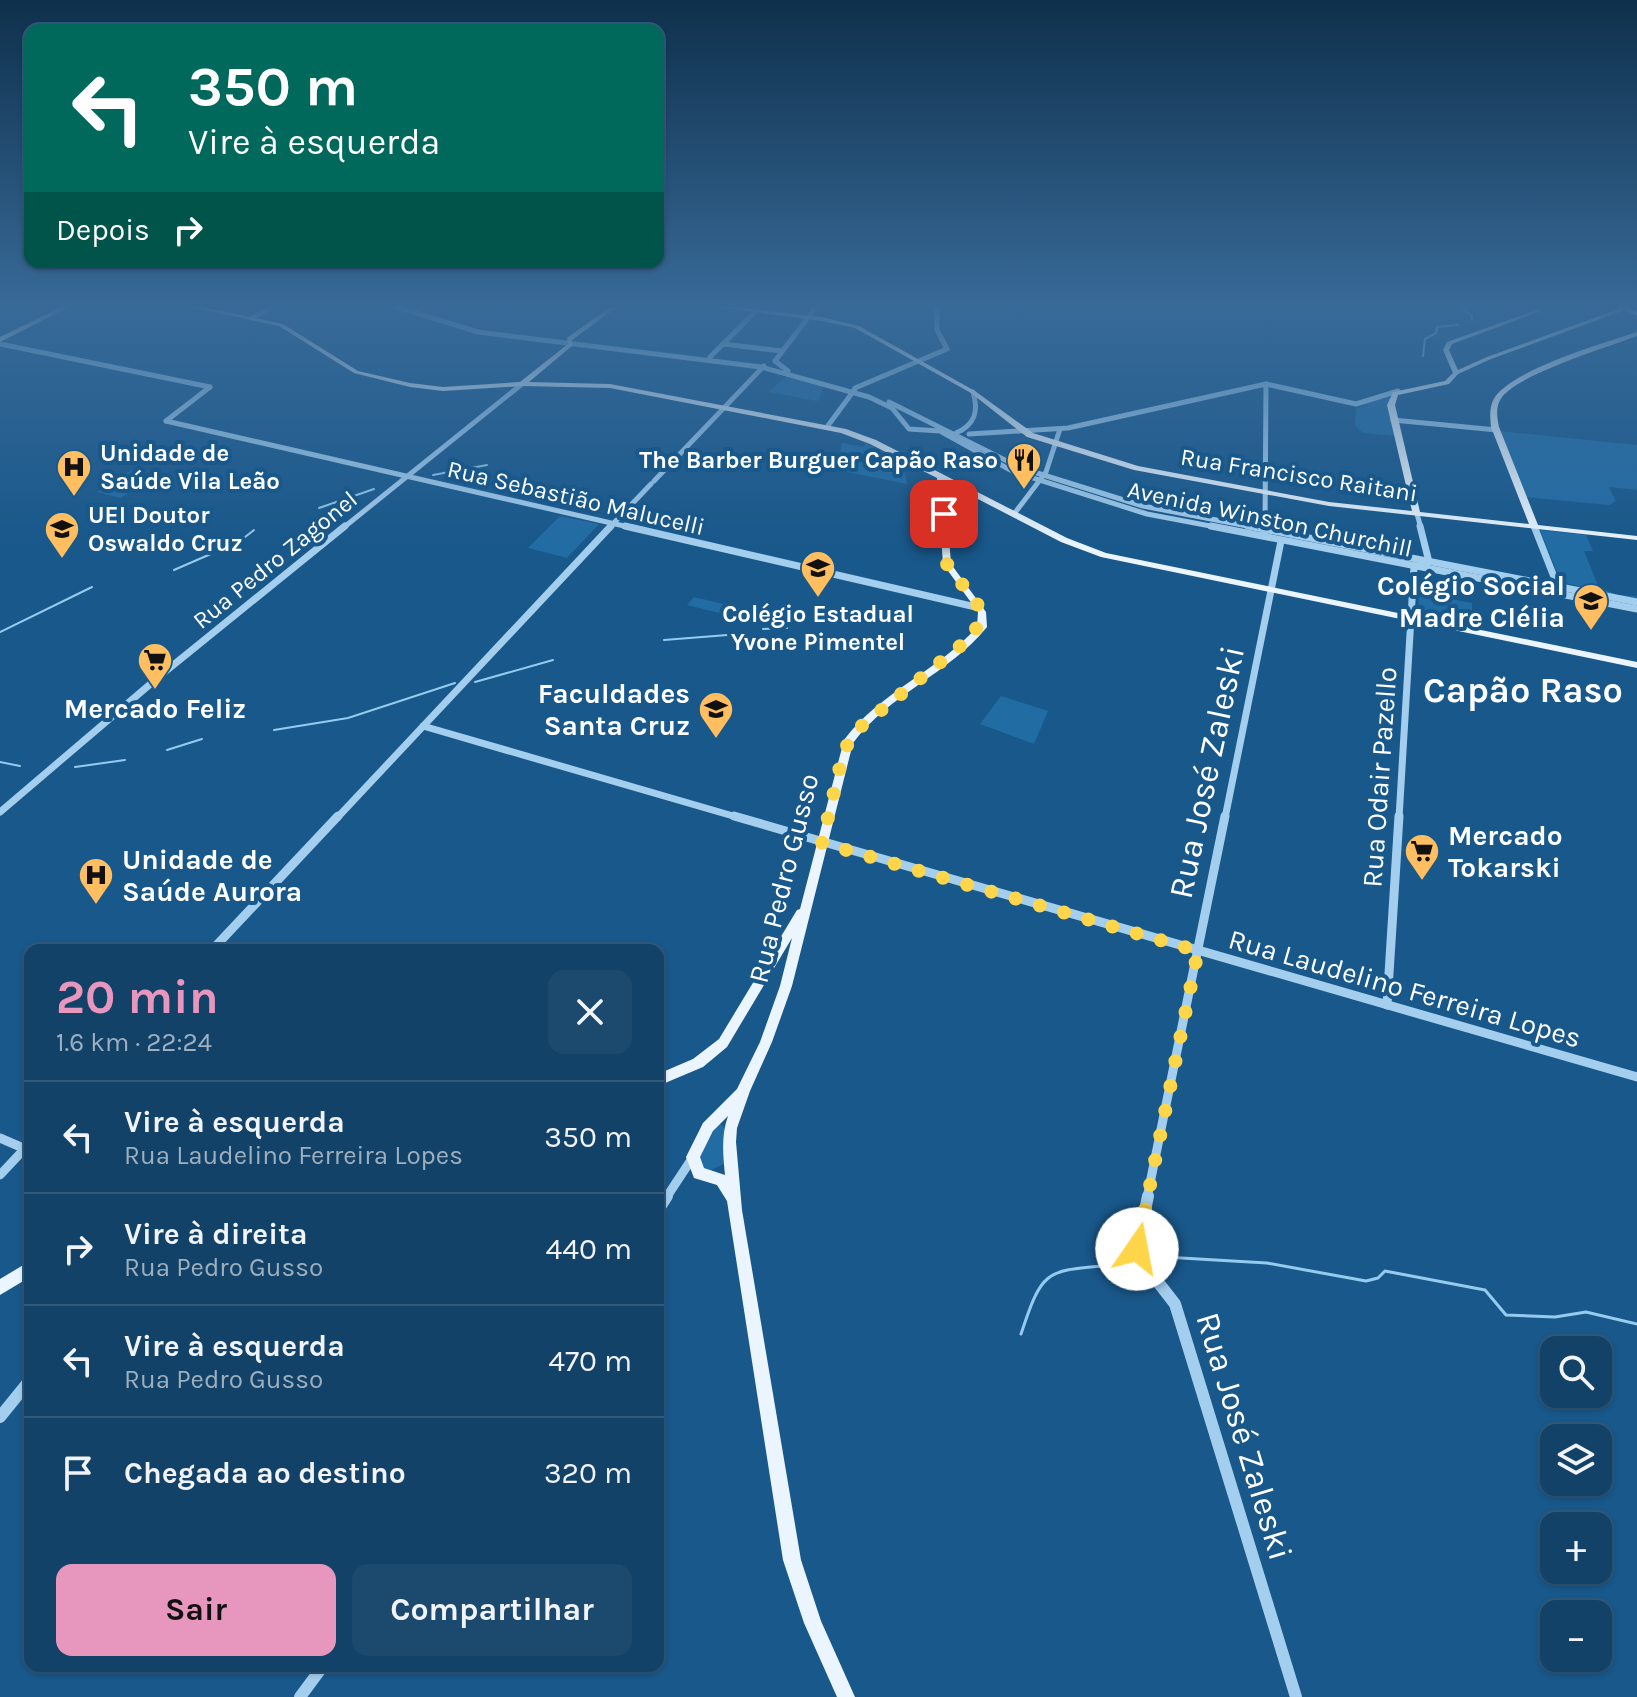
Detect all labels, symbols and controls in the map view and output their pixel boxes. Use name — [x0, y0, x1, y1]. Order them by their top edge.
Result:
text: 350 m — [188, 54, 358, 119]
icon: left — [56, 56, 160, 160]
text: Vire à esquerda — [188, 121, 440, 163]
icon: right — [166, 208, 210, 252]
text: Depois — [56, 212, 150, 248]
place label: Unidade de Saúde Vila Leão — [100, 439, 280, 495]
restaurant icon: The Barber Burguer Capão Raso — [1005, 441, 1043, 491]
street label: Rua Francisco Raitani — [1179, 442, 1419, 508]
place label: The Barber Burguer Capão Raso — [639, 446, 998, 474]
hospital icon: Unidade de Saúde Vila Leão — [55, 448, 93, 498]
street label: Rua Sebastião Malucelli — [445, 455, 707, 541]
street label: Avenida Winston Churchill — [1125, 475, 1415, 563]
pin — [910, 480, 978, 548]
street label: Rua Pedro Zagonel — [187, 485, 363, 635]
icon: arrive — [922, 492, 966, 536]
place label: UEI Doutor Oswaldo Cruz — [88, 501, 243, 557]
school or university icon: UEI Doutor Oswaldo Cruz — [43, 510, 81, 560]
school or university icon: Colégio Estadual Yvone Pimentel — [799, 549, 837, 599]
place label: Colégio Social Madre Clélia — [1377, 569, 1565, 634]
school or university icon: Colégio Social Madre Clélia — [1572, 582, 1610, 632]
place label: Colégio Estadual Yvone Pimentel — [722, 600, 914, 656]
supermarket icon: Mercado Feliz — [136, 641, 174, 691]
street label: Rua José Zaleski — [1161, 642, 1253, 902]
street label: Rua Odair Pazello — [1355, 666, 1404, 888]
district label: Capão Raso — [1423, 669, 1623, 711]
place label: Faculdades Santa Cruz — [538, 677, 690, 742]
school or university icon: Faculdades Santa Cruz — [697, 690, 735, 740]
place label: Mercado Feliz — [64, 692, 246, 725]
street label: Rua Pedro Gusso — [742, 770, 825, 986]
place label: Mercado Tokarski — [1448, 819, 1563, 884]
supermarket icon: Mercado Tokarski — [1403, 832, 1441, 882]
place label: Unidade de Saúde Aurora — [122, 843, 302, 908]
hospital icon: Unidade de Saúde Aurora — [77, 856, 115, 906]
street label: Rua Laudelino Ferreira Lopes — [1225, 922, 1585, 1055]
text: 20 min — [56, 969, 219, 1025]
button: close — [548, 970, 632, 1054]
text: 1.6 km · 22:24 — [56, 1027, 212, 1058]
text: Vire à esquerda — [124, 1104, 345, 1140]
icon: left — [56, 1115, 100, 1159]
text: 350 m — [544, 1119, 632, 1155]
text: Rua Laudelino Ferreira Lopes — [124, 1140, 463, 1171]
position arrow — [1095, 1207, 1179, 1291]
text: Vire à direita — [124, 1216, 307, 1252]
icon: right — [56, 1227, 100, 1271]
text: 440 m — [545, 1231, 632, 1267]
text: Rua Pedro Gusso — [124, 1252, 323, 1283]
street label: Rua José Zaleski — [1187, 1308, 1301, 1565]
text: Vire à esquerda — [124, 1328, 345, 1364]
map controls — [1540, 1336, 1612, 1672]
button: search — [1540, 1336, 1612, 1408]
icon: left — [56, 1339, 100, 1383]
text: 470 m — [548, 1343, 632, 1379]
text: Rua Pedro Gusso — [124, 1364, 323, 1395]
button: layers — [1540, 1424, 1612, 1496]
icon: arrive — [56, 1451, 100, 1495]
text: Chegada ao destino — [124, 1455, 406, 1491]
text: 320 m — [544, 1455, 632, 1491]
button: + — [1540, 1512, 1612, 1584]
button: Sair — [56, 1564, 336, 1656]
button: Compartilhar — [352, 1564, 632, 1656]
button: − — [1540, 1600, 1612, 1672]

